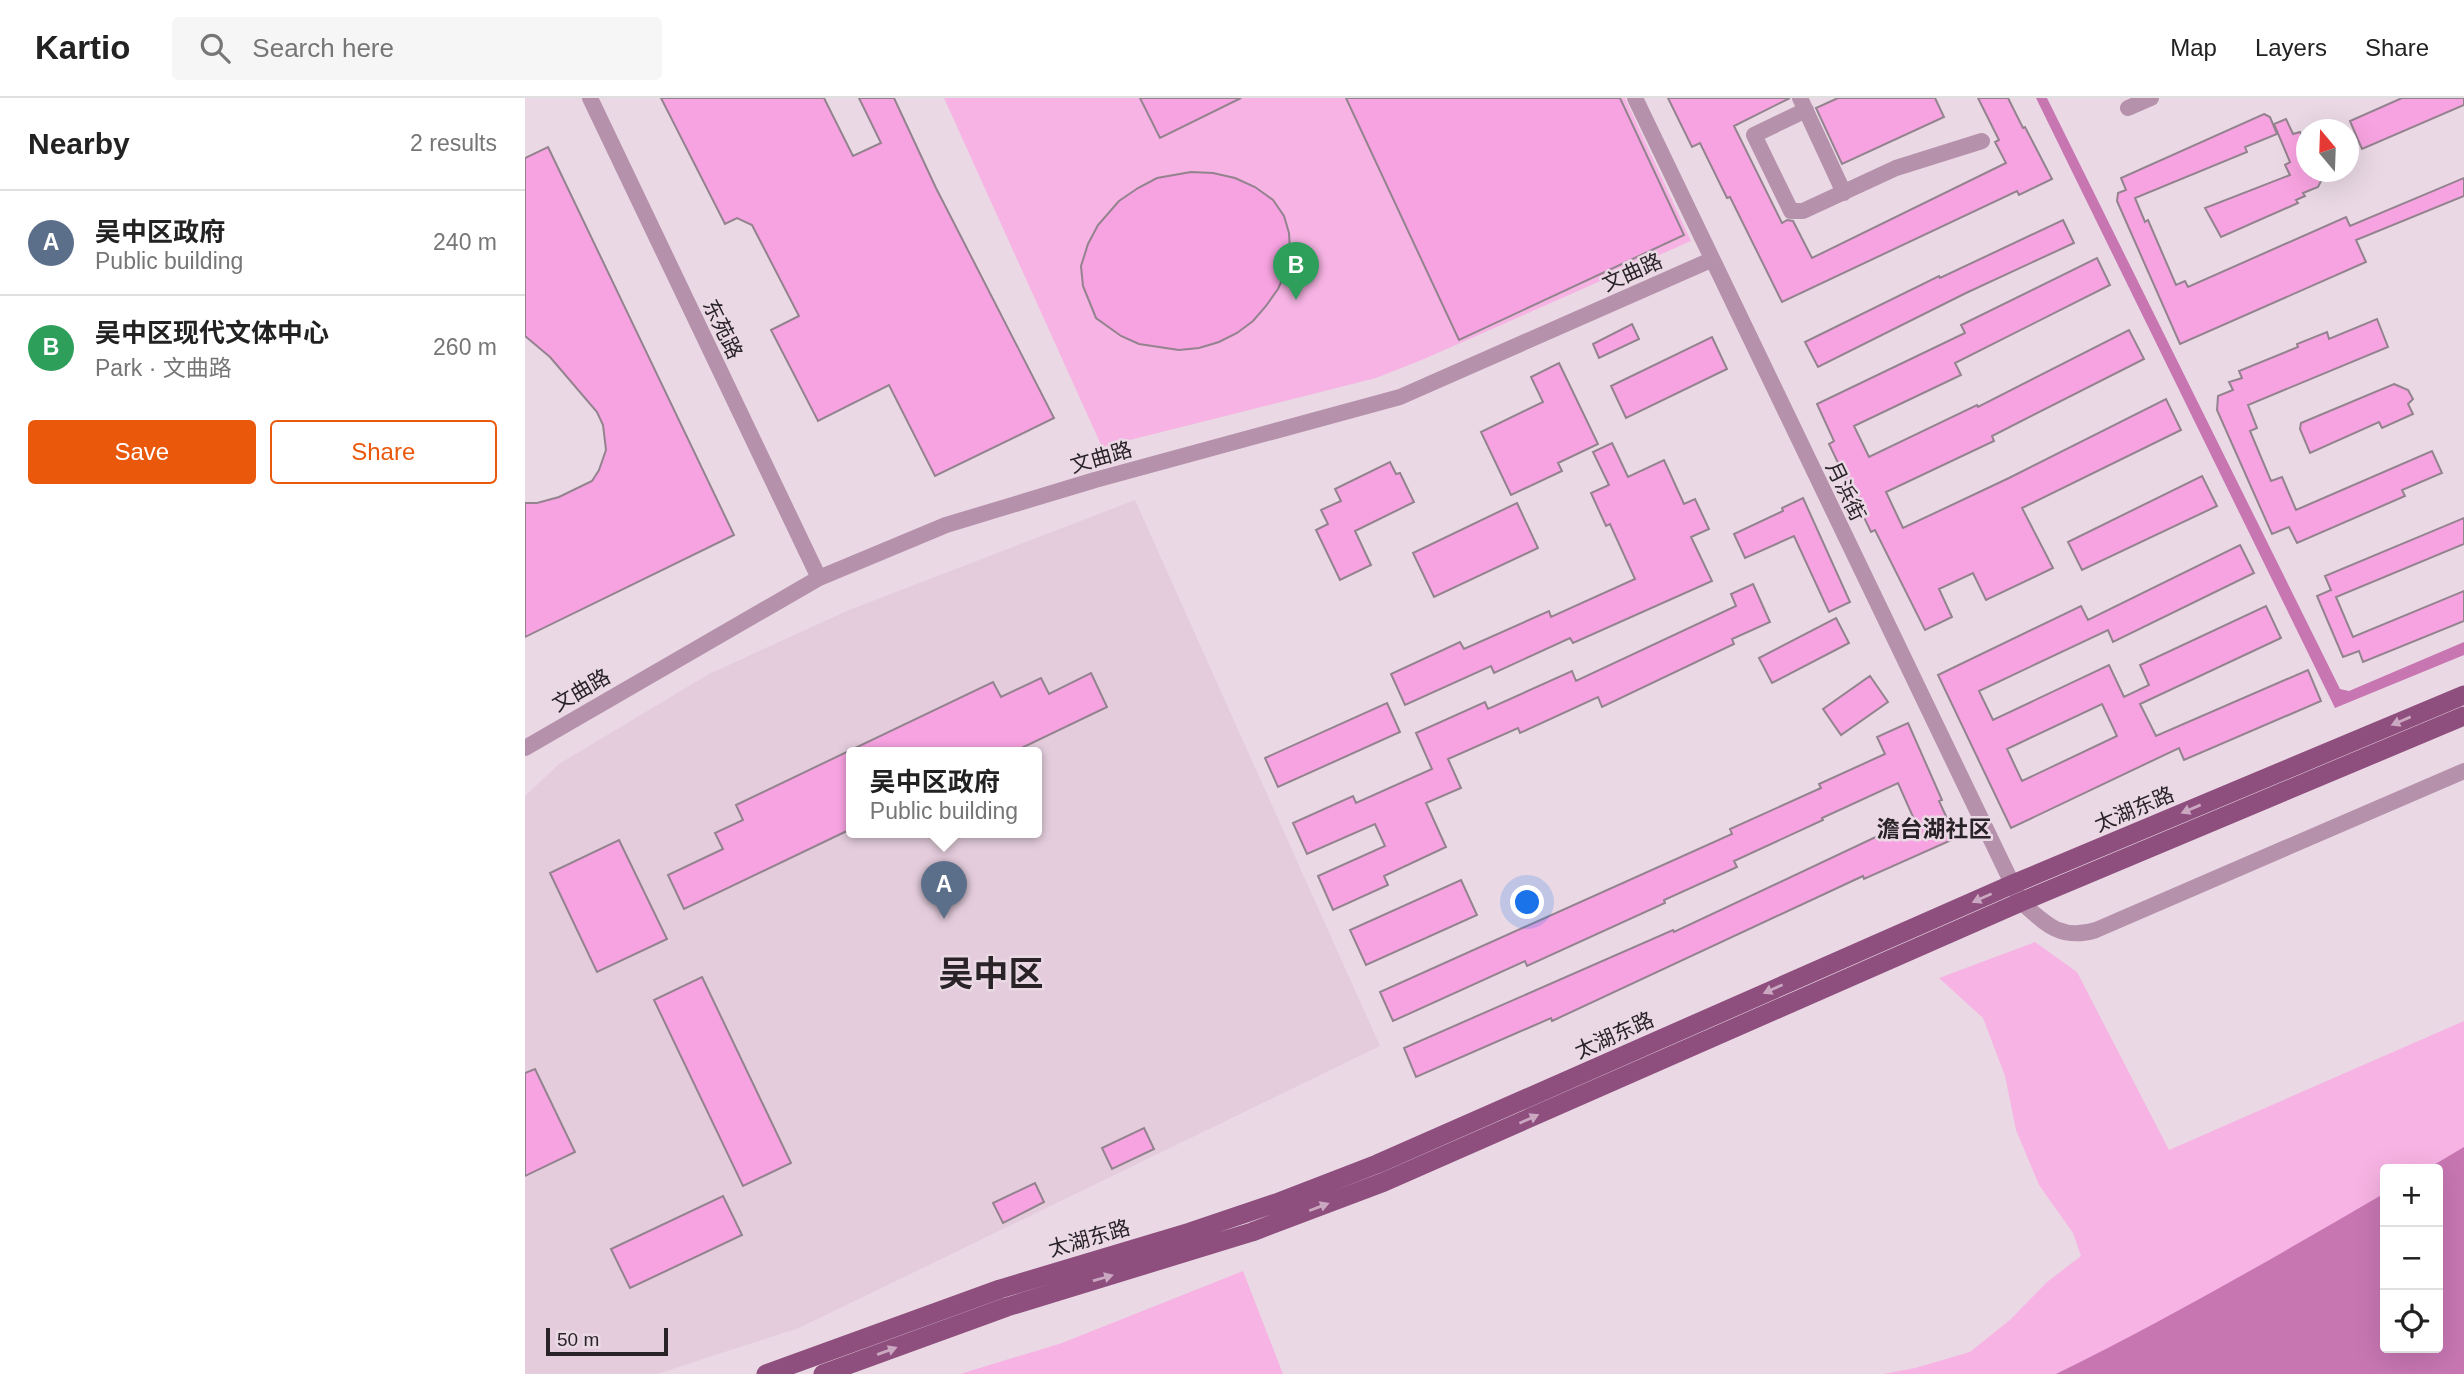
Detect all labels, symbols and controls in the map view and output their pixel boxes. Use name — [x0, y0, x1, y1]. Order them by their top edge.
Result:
search box — [172, 17, 662, 80]
text: Kartio — [35, 29, 130, 66]
icon: search — [196, 29, 234, 67]
text: Search here — [252, 33, 394, 63]
text: Map — [2170, 34, 2217, 61]
text: Layers — [2255, 34, 2327, 61]
text: Share — [2365, 34, 2429, 61]
north arrow — [2296, 119, 2359, 182]
text: Nearby — [28, 127, 130, 160]
text: 2 results — [410, 130, 497, 156]
text: 吴中区政府 — [95, 217, 225, 247]
text: A — [43, 229, 59, 255]
text: 240 m — [433, 229, 497, 255]
pin: B — [1273, 242, 1319, 300]
text: Public building — [95, 248, 243, 274]
street label: 文曲路 — [1599, 249, 1665, 295]
street label: 东苑路 — [699, 296, 747, 362]
text: 吴中区现代文体中心 — [95, 318, 329, 348]
text: B — [43, 334, 59, 360]
text: 260 m — [433, 334, 497, 360]
text: Park · 文曲路 — [95, 355, 232, 381]
button: Save — [28, 420, 256, 484]
button: Share — [270, 420, 497, 484]
street label: 文曲路 — [1068, 437, 1134, 477]
street label: 月浜街 — [1822, 458, 1870, 524]
street label: 文曲路 — [548, 664, 614, 716]
one-way arrow — [2390, 716, 2411, 727]
popup — [846, 747, 1042, 838]
text: 吴中区政府 — [870, 767, 1000, 797]
street label: 太湖东路 — [2091, 782, 2177, 836]
text: Public building — [870, 798, 1018, 824]
one-way arrow — [2181, 804, 2202, 815]
district label: 澹台湖社区 — [1877, 816, 1992, 842]
pin: A — [921, 861, 967, 919]
your location — [1510, 885, 1544, 919]
one-way arrow — [1971, 893, 1992, 904]
district label: 吴中区 — [938, 954, 1044, 993]
one-way arrow — [1763, 984, 1784, 995]
street label: 太湖东路 — [1571, 1007, 1657, 1063]
one-way arrow — [1519, 1114, 1540, 1125]
map controls — [2380, 1164, 2443, 1353]
button: + — [2380, 1164, 2443, 1227]
one-way arrow — [1309, 1202, 1330, 1213]
street label: 太湖东路 — [1045, 1215, 1133, 1261]
button: − — [2380, 1227, 2443, 1290]
one-way arrow — [1093, 1273, 1114, 1283]
button: locate — [2380, 1290, 2443, 1353]
scale bar — [546, 1325, 669, 1357]
text: 50 m — [557, 1329, 599, 1350]
one-way arrow — [877, 1345, 898, 1356]

